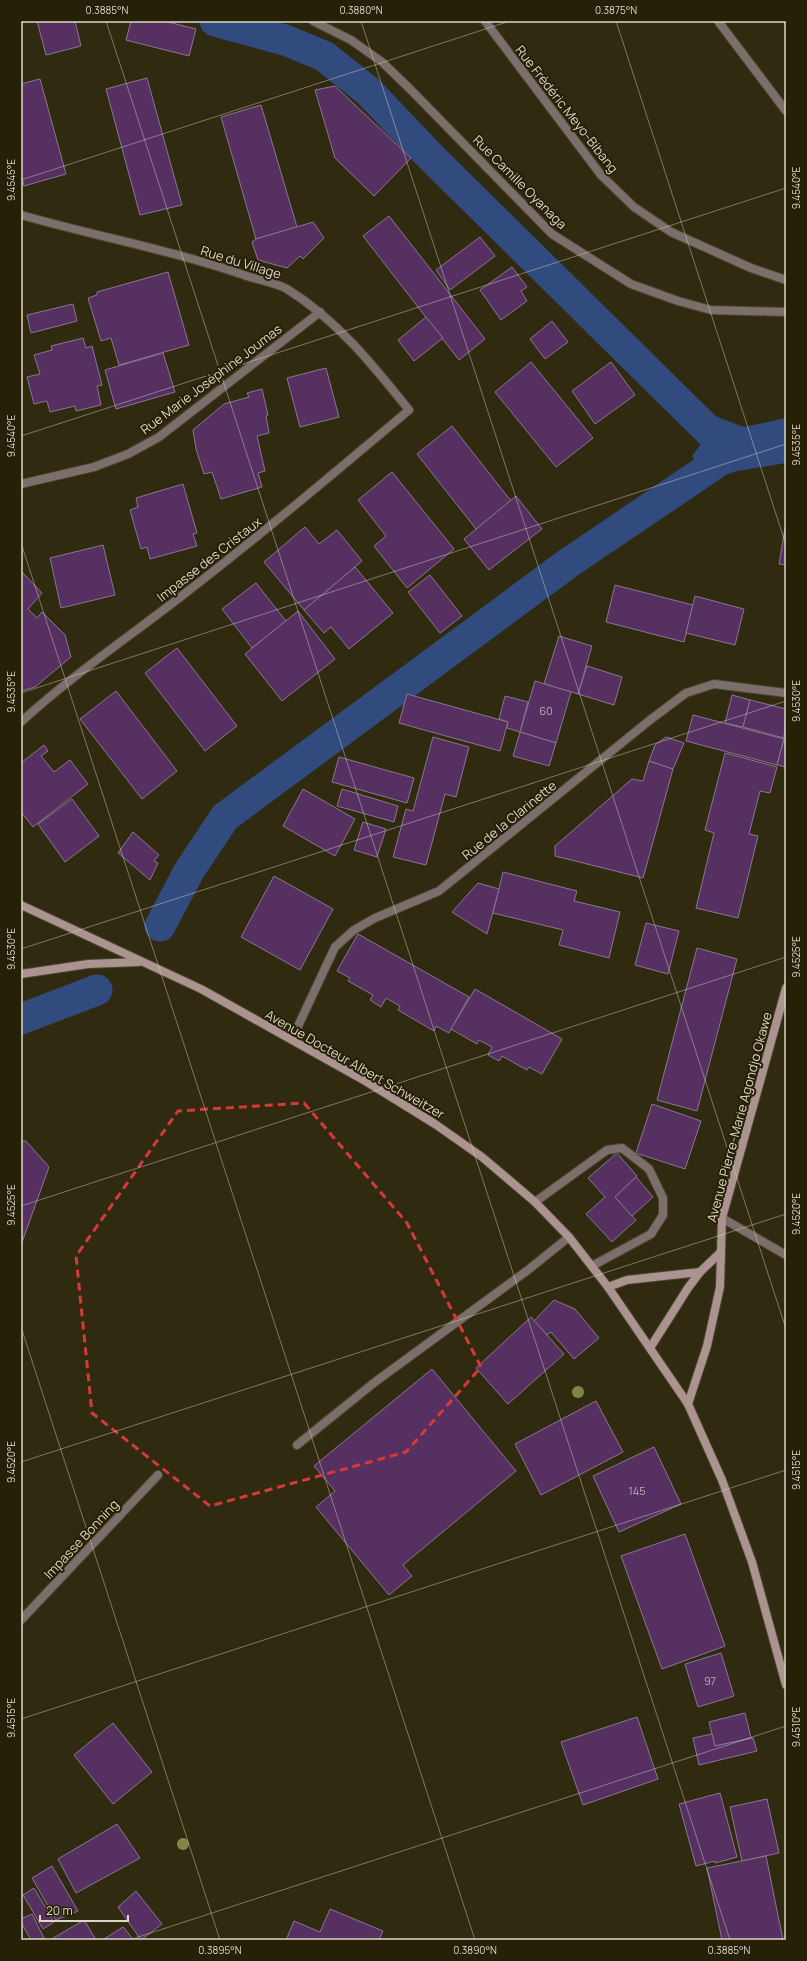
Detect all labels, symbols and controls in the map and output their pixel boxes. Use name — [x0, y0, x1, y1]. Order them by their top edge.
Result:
text: 0.3885°N — [86, 3, 129, 17]
text: 0.3880°N — [339, 3, 383, 17]
text: 0.3875°N — [595, 3, 637, 17]
street label: Rue Frédéric Meyo-Bibang — [512, 42, 622, 176]
street label: Rue Camille Oyanaga — [469, 131, 571, 233]
text: 9.4545°E — [4, 159, 18, 201]
text: 9.4540°E — [789, 166, 803, 209]
street label: Rue du Village — [199, 241, 284, 283]
street label: Rue Marie Joséphine Joumas — [137, 320, 286, 438]
text: 9.4540°E — [4, 414, 18, 457]
text: 9.4535°E — [789, 424, 803, 466]
street label: Impasse des Cristaux — [153, 512, 265, 606]
text: 9.4535°E — [4, 671, 18, 713]
text: 9.4530°E — [789, 680, 803, 722]
house number: 60 — [539, 703, 553, 718]
street label: Rue de la Clarinette — [458, 776, 560, 864]
text: 9.4530°E — [4, 928, 18, 970]
text: 9.4525°E — [789, 936, 803, 978]
street label: Avenue Docteur Albert Schweitzer — [262, 1005, 448, 1123]
street label: Avenue Pierre-Marie Agondjo Okawe — [702, 1010, 776, 1224]
text: 9.4525°E — [4, 1184, 18, 1226]
text: 9.4520°E — [789, 1193, 803, 1235]
text: 9.4520°E — [4, 1441, 18, 1483]
text: 9.4515°E — [789, 1450, 803, 1490]
house number: 145 — [628, 1483, 646, 1498]
street label: Impasse Bonning — [40, 1495, 122, 1583]
house number: 97 — [704, 1673, 716, 1688]
text: 9.4515°E — [4, 1698, 18, 1738]
text: 9.4510°E — [789, 1707, 803, 1747]
scale bar — [40, 1897, 128, 1923]
text: 20 m — [46, 1902, 73, 1919]
text: 0.3895°N — [198, 1943, 242, 1957]
text: 0.3890°N — [453, 1943, 497, 1957]
text: 0.3885°N — [708, 1943, 751, 1957]

